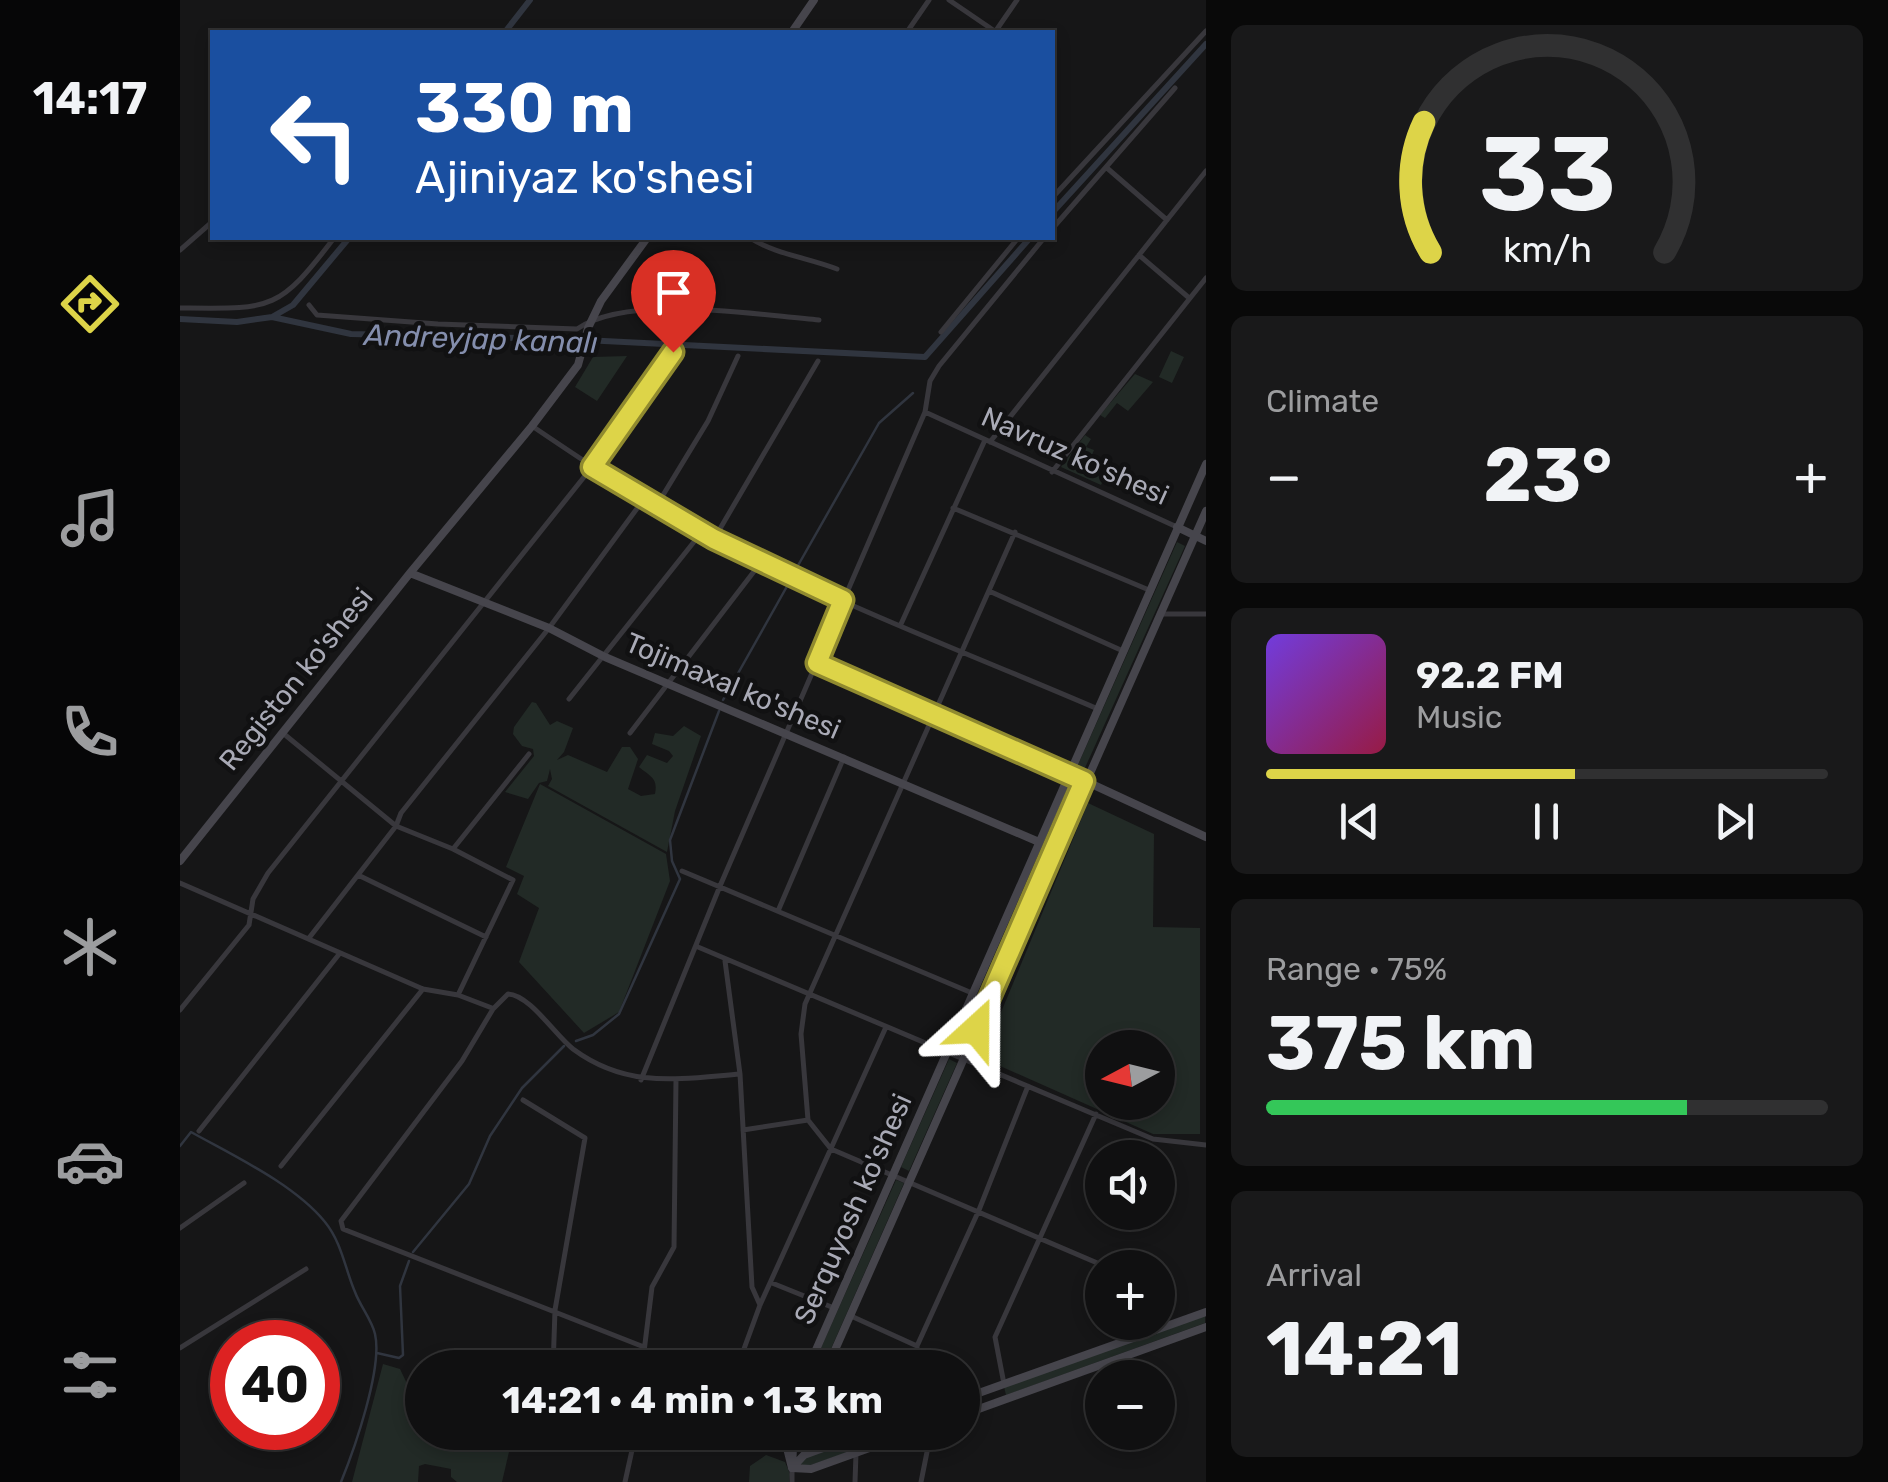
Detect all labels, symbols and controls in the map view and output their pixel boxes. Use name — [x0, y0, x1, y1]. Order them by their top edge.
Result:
text: 330 m — [415, 67, 634, 150]
icon: left — [250, 70, 380, 200]
text: 14:17 — [33, 72, 147, 125]
text: 33 — [1478, 113, 1616, 236]
text: Ajiniyaz ko'shesi — [415, 151, 755, 204]
text: km/h — [1502, 229, 1592, 271]
pin — [631, 250, 716, 353]
icon: arrive — [646, 265, 701, 320]
icon: directions — [55, 269, 125, 339]
water label: Andreyjap kanalı — [361, 317, 599, 361]
text: Climate — [1266, 382, 1379, 420]
street label: Navruz ko'shesi — [976, 400, 1174, 512]
text: 23° — [1483, 431, 1612, 520]
text: − — [1266, 444, 1302, 509]
text: + — [1794, 444, 1828, 509]
icon: music — [55, 483, 125, 553]
street label: Registon ko'shesi — [212, 581, 380, 777]
street label: Tojimaxal ko'shesi — [620, 626, 846, 746]
text: 92.2 FM — [1416, 652, 1564, 698]
icon: phone — [55, 697, 125, 767]
text: Music — [1416, 698, 1502, 736]
icon: previous — [1332, 794, 1387, 849]
icon: pause — [1519, 794, 1574, 849]
icon: next — [1707, 794, 1762, 849]
icon: climate — [55, 912, 125, 982]
text: Range · 75% — [1266, 950, 1447, 988]
position arrow — [924, 977, 1028, 1081]
text: 375 km — [1266, 999, 1535, 1088]
north arrow — [1085, 1030, 1175, 1120]
map controls — [1085, 1030, 1175, 1450]
street label: Serquyosh ko'shesi — [787, 1089, 919, 1329]
icon: car — [55, 1126, 125, 1196]
button: sound — [1085, 1140, 1175, 1230]
button: + — [1085, 1250, 1175, 1340]
text: Arrival — [1266, 1256, 1362, 1294]
text: 14:21 — [1266, 1305, 1462, 1394]
speed limit sign: 40 — [210, 1320, 340, 1450]
icon: filters — [55, 1340, 125, 1410]
button: − — [1085, 1360, 1175, 1450]
text: 14:21 · 4 min · 1.3 km — [502, 1377, 883, 1423]

